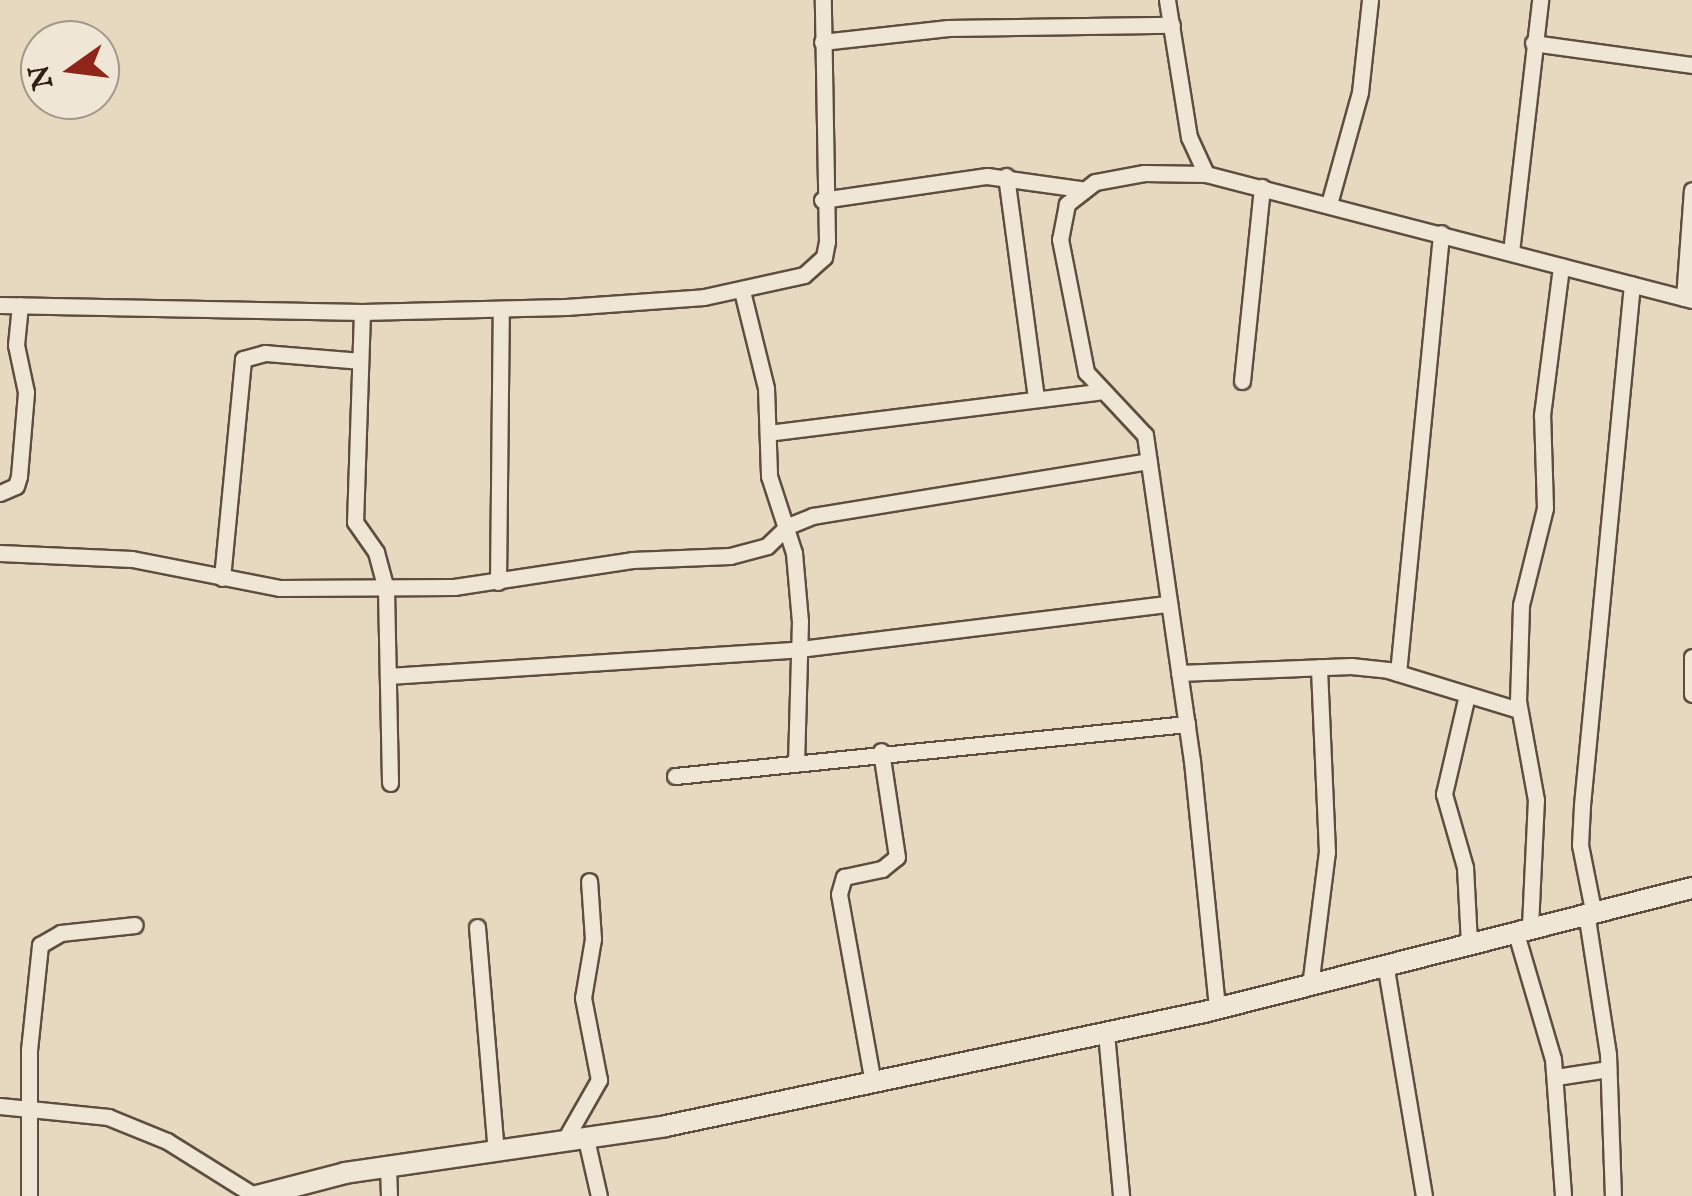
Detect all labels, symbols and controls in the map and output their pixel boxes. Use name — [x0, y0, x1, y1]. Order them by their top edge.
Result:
north arrow — [20, 20, 120, 120]
text: N — [22, 61, 62, 93]

